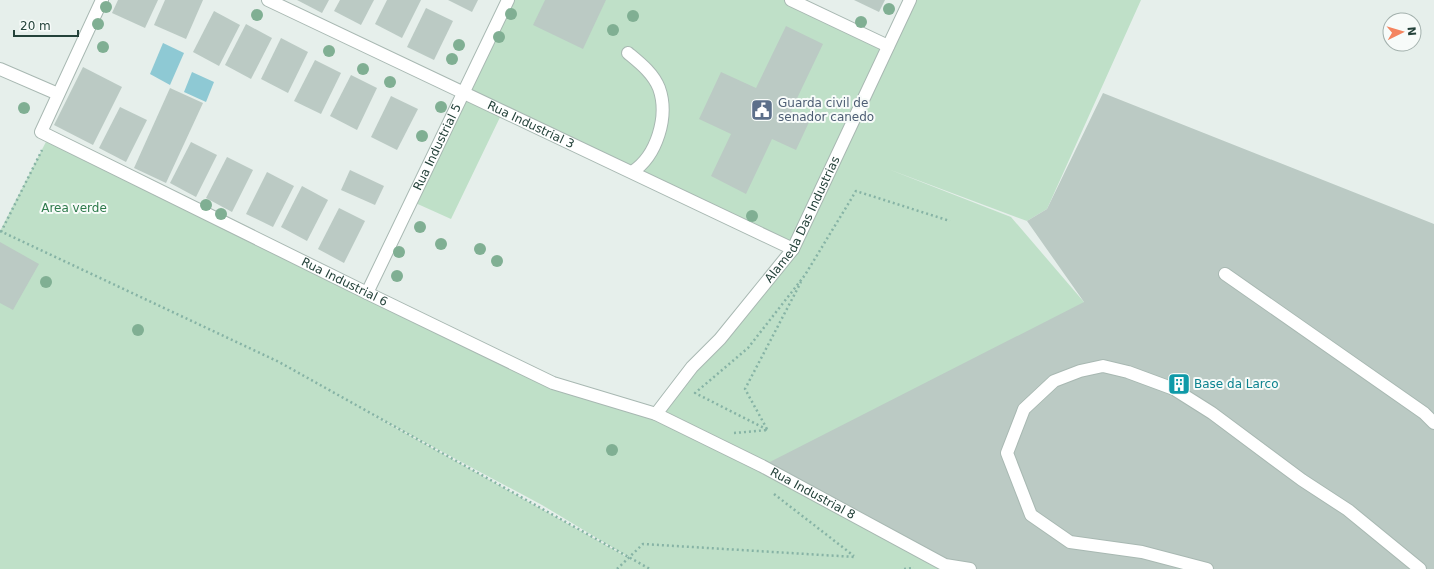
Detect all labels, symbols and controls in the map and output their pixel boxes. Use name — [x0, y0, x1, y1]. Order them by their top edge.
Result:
scale bar — [14, 12, 78, 38]
north arrow — [1382, 12, 1422, 52]
text: 20 m — [20, 19, 51, 33]
text: N — [1405, 26, 1418, 36]
place label: Guarda civil de senador canedo — [778, 96, 874, 124]
public building icon: Guarda civil de senador canedo — [749, 97, 775, 123]
street label: Rua Industrial 3 — [485, 98, 577, 151]
street label: Rua Industrial 5 — [410, 101, 464, 193]
street label: Alameda Das Industrias — [762, 154, 843, 285]
park label: Area verde — [41, 201, 107, 215]
street label: Rua Industrial 6 — [299, 255, 390, 309]
building icon: Base da Larco — [1166, 371, 1192, 397]
place label: Base da Larco — [1194, 377, 1278, 391]
street label: Rua Industrial 8 — [768, 465, 858, 522]

